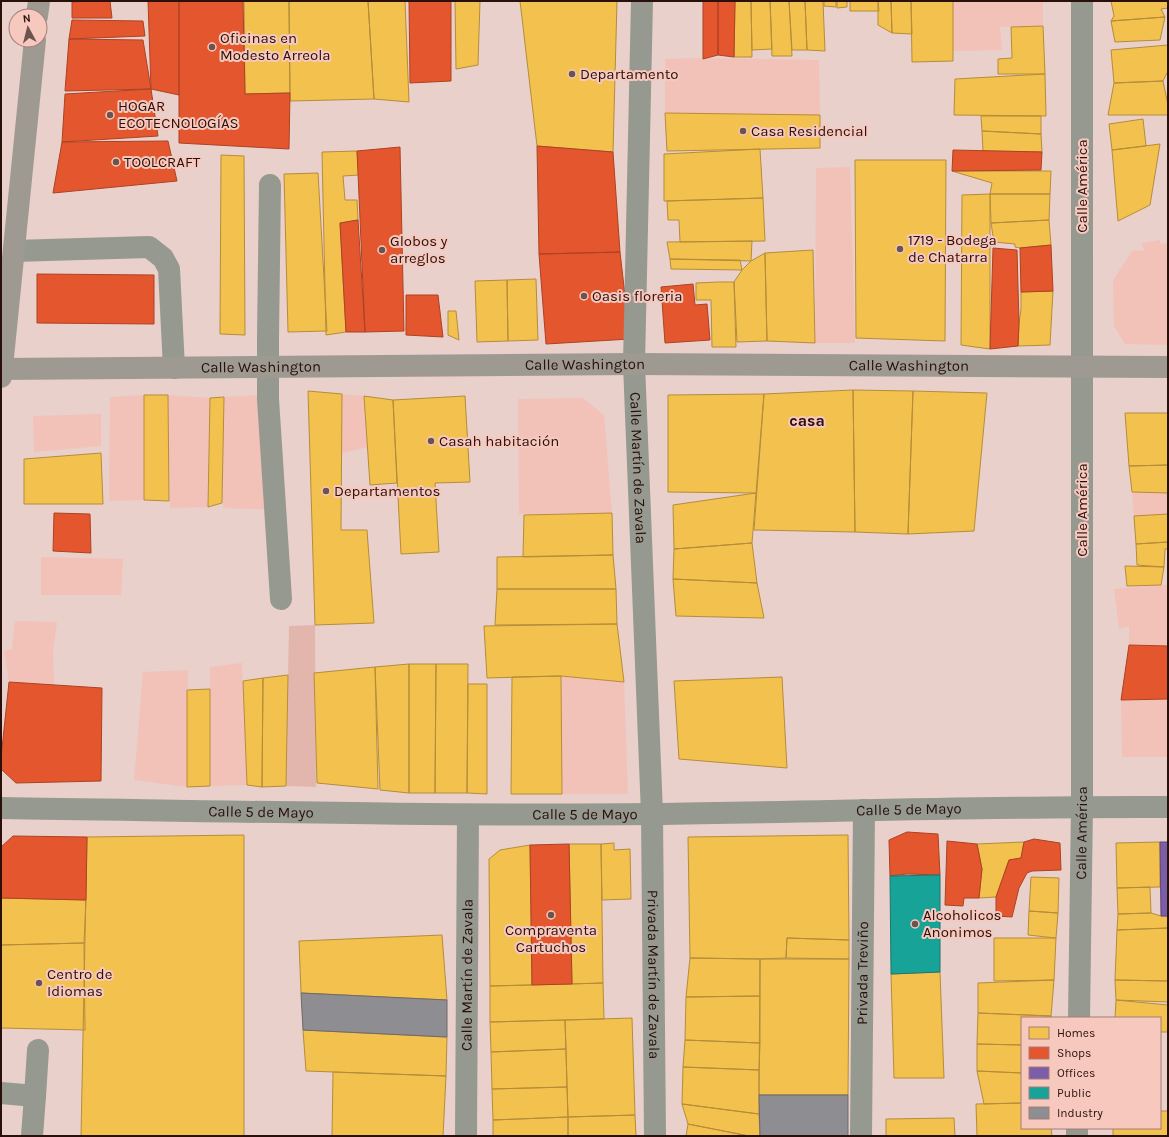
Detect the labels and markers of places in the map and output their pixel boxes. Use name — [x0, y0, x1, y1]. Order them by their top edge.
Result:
place label: Oficinas en Modesto Arreola — [220, 29, 331, 64]
marker: Oficinas en Modesto Arreola — [207, 42, 217, 52]
place label: Departamento — [580, 65, 679, 83]
marker: Departamento — [567, 69, 577, 79]
place label: HOGAR ECOTECNOLOGÍAS — [118, 97, 239, 132]
marker: HOGAR ECOTECNOLOGÍAS — [105, 110, 115, 120]
place label: Casa Residencial — [751, 122, 868, 140]
marker: Casa Residencial — [738, 126, 748, 136]
place label: TOOLCRAFT — [124, 153, 201, 171]
marker: TOOLCRAFT — [111, 157, 121, 167]
place label: 1719 - Bodega de Chatarra — [908, 231, 997, 266]
place label: Globos y arreglos — [390, 232, 448, 267]
marker: 1719 - Bodega de Chatarra — [895, 244, 905, 254]
marker: Globos y arreglos — [377, 245, 387, 255]
place label: Oasis floreria — [592, 287, 683, 305]
marker: Oasis floreria — [579, 291, 589, 301]
place label: Casah habitación — [439, 432, 559, 450]
marker: Casah habitación — [426, 436, 436, 446]
place label: Departamentos — [334, 482, 440, 500]
marker: Departamentos — [321, 486, 331, 496]
place label: Alcoholicos Anonimos — [923, 906, 1002, 941]
marker: Compraventa Cartuchos — [546, 910, 556, 920]
marker: Alcoholicos Anonimos — [910, 919, 920, 929]
place label: Compraventa Cartuchos — [505, 921, 597, 956]
place label: Centro de Idiomas — [47, 965, 112, 1000]
marker: Centro de Idiomas — [34, 978, 44, 988]

